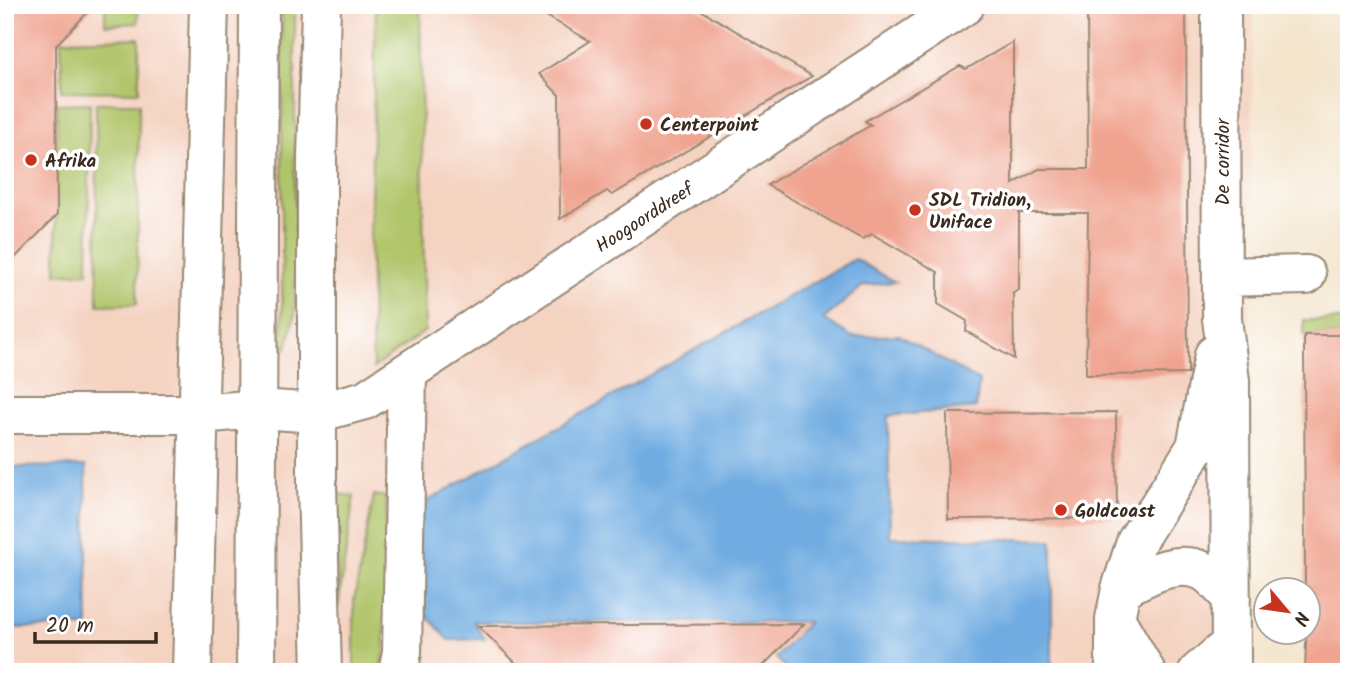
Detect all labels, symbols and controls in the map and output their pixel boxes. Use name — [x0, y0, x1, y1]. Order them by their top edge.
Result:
place label: Centerpoint — [660, 111, 760, 141]
marker: Centerpoint — [638, 116, 654, 132]
street label: De corridor — [1209, 117, 1239, 205]
place label: Afrika — [45, 147, 96, 177]
marker: Afrika — [23, 152, 39, 168]
street label: Hoogoorddreef — [590, 175, 702, 262]
place label: SDL Tridion, Uniface — [929, 186, 1031, 238]
marker: SDL Tridion, Uniface — [907, 202, 923, 218]
place label: Goldcoast — [1075, 497, 1156, 527]
marker: Goldcoast — [1053, 502, 1069, 518]
north arrow — [1252, 576, 1322, 646]
scale bar — [35, 600, 156, 644]
text: N — [1284, 606, 1316, 631]
text: 20 m — [46, 610, 94, 643]

